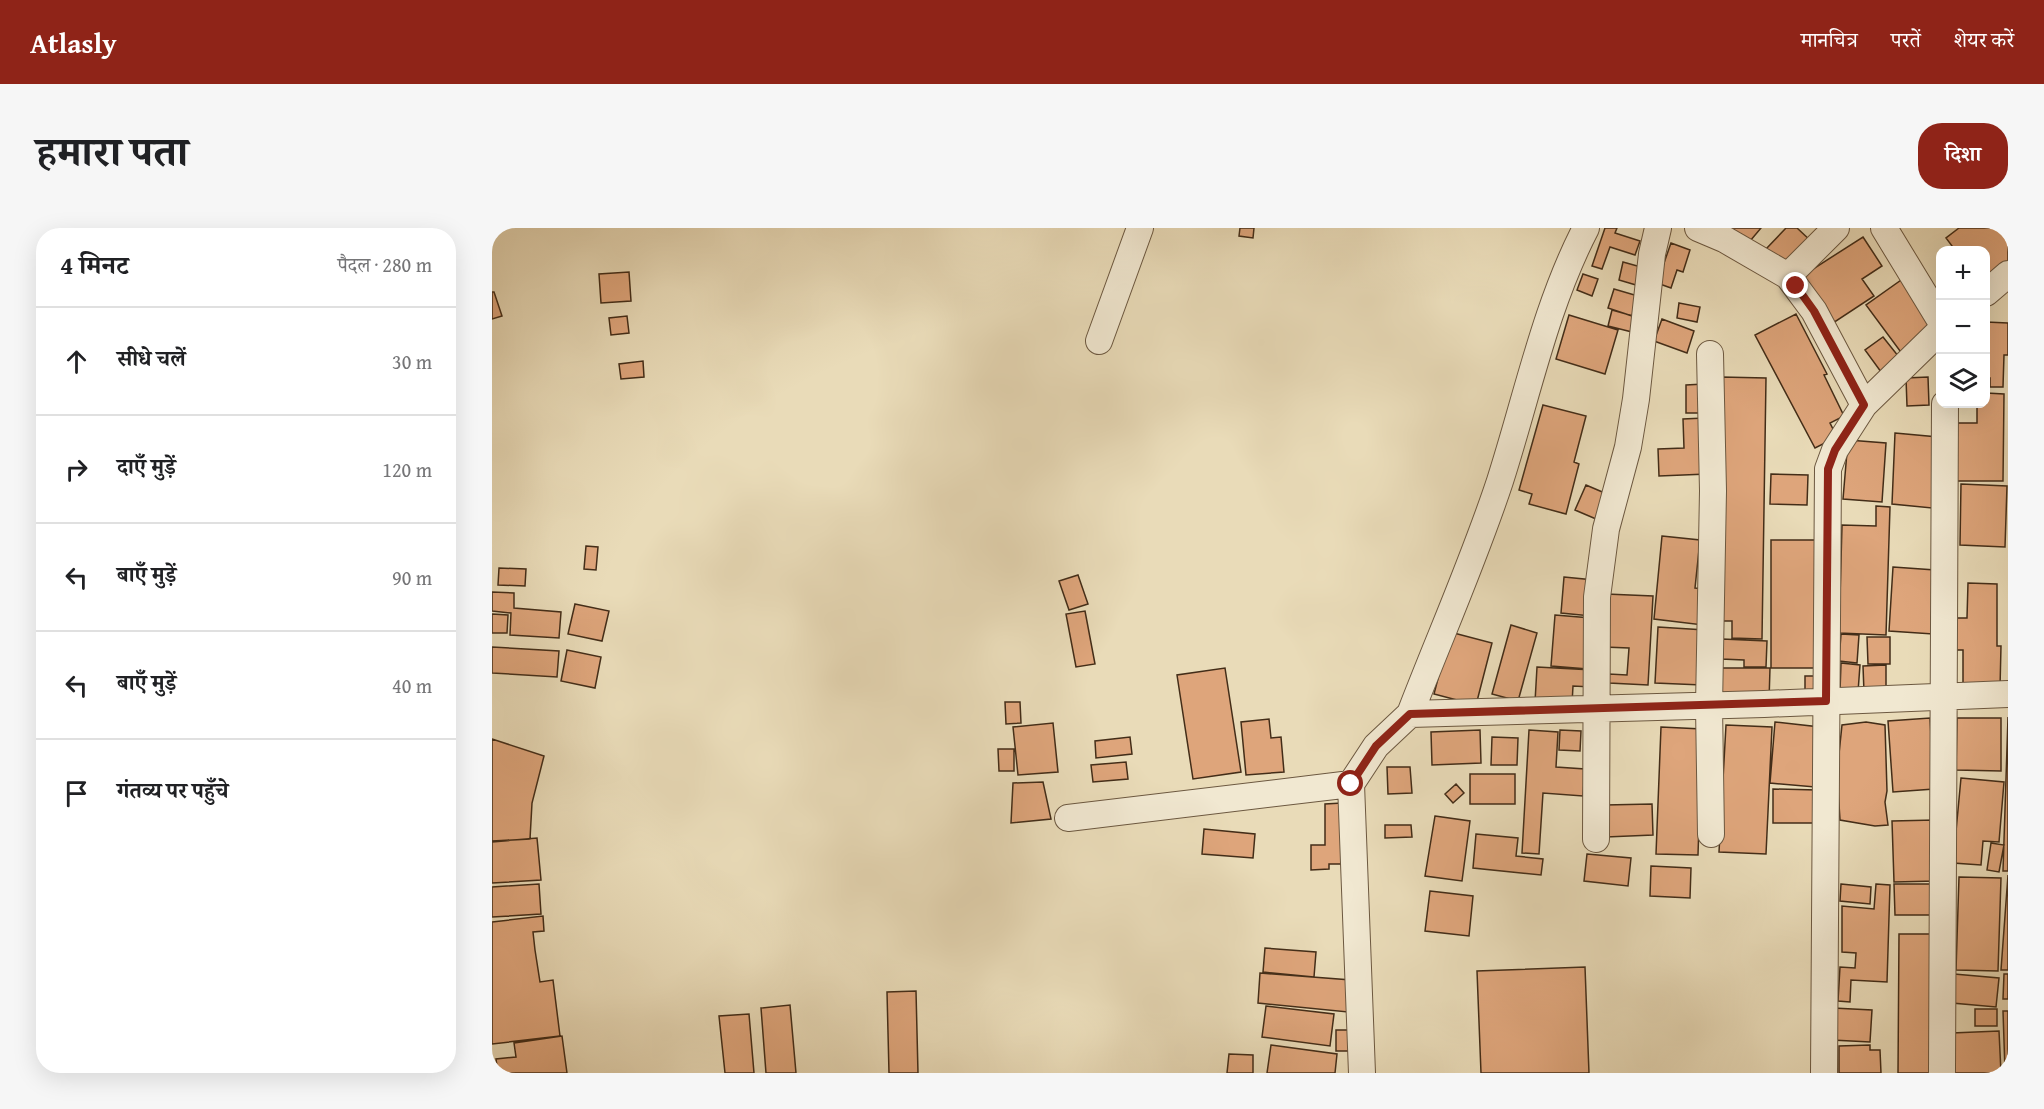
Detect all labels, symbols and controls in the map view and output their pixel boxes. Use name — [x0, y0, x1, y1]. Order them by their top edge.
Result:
text: Atlasly — [30, 22, 117, 63]
text: मानचित्र — [1801, 24, 1858, 55]
text: परतें — [1891, 24, 1921, 55]
text: शेयर करें — [1954, 24, 2014, 55]
text: हमारा पता — [36, 120, 188, 181]
button: दिशा — [1918, 123, 2008, 189]
text: 4 मिनट — [60, 245, 128, 284]
map controls — [1936, 246, 1990, 408]
button: + — [1936, 246, 1990, 300]
text: पैदल · 280 m — [338, 250, 432, 279]
route end — [1782, 272, 1808, 298]
button: − — [1936, 300, 1990, 354]
text: सीधे चलें — [117, 342, 186, 374]
icon: ahead — [60, 345, 93, 378]
text: 30 m — [392, 347, 432, 376]
button: layers — [1936, 354, 1990, 408]
text: दाएँ मुड़ें — [117, 450, 176, 482]
icon: right — [60, 453, 93, 486]
text: 120 m — [382, 455, 432, 484]
text: बाएँ मुड़ें — [117, 558, 176, 590]
icon: left — [60, 561, 93, 594]
text: 90 m — [392, 563, 432, 592]
text: बाएँ मुड़ें — [117, 666, 176, 698]
icon: left — [60, 669, 93, 702]
text: 40 m — [392, 671, 432, 700]
route start — [1337, 770, 1363, 796]
text: गंतव्य पर पहुँचे — [117, 774, 228, 806]
icon: arrive — [60, 777, 93, 810]

